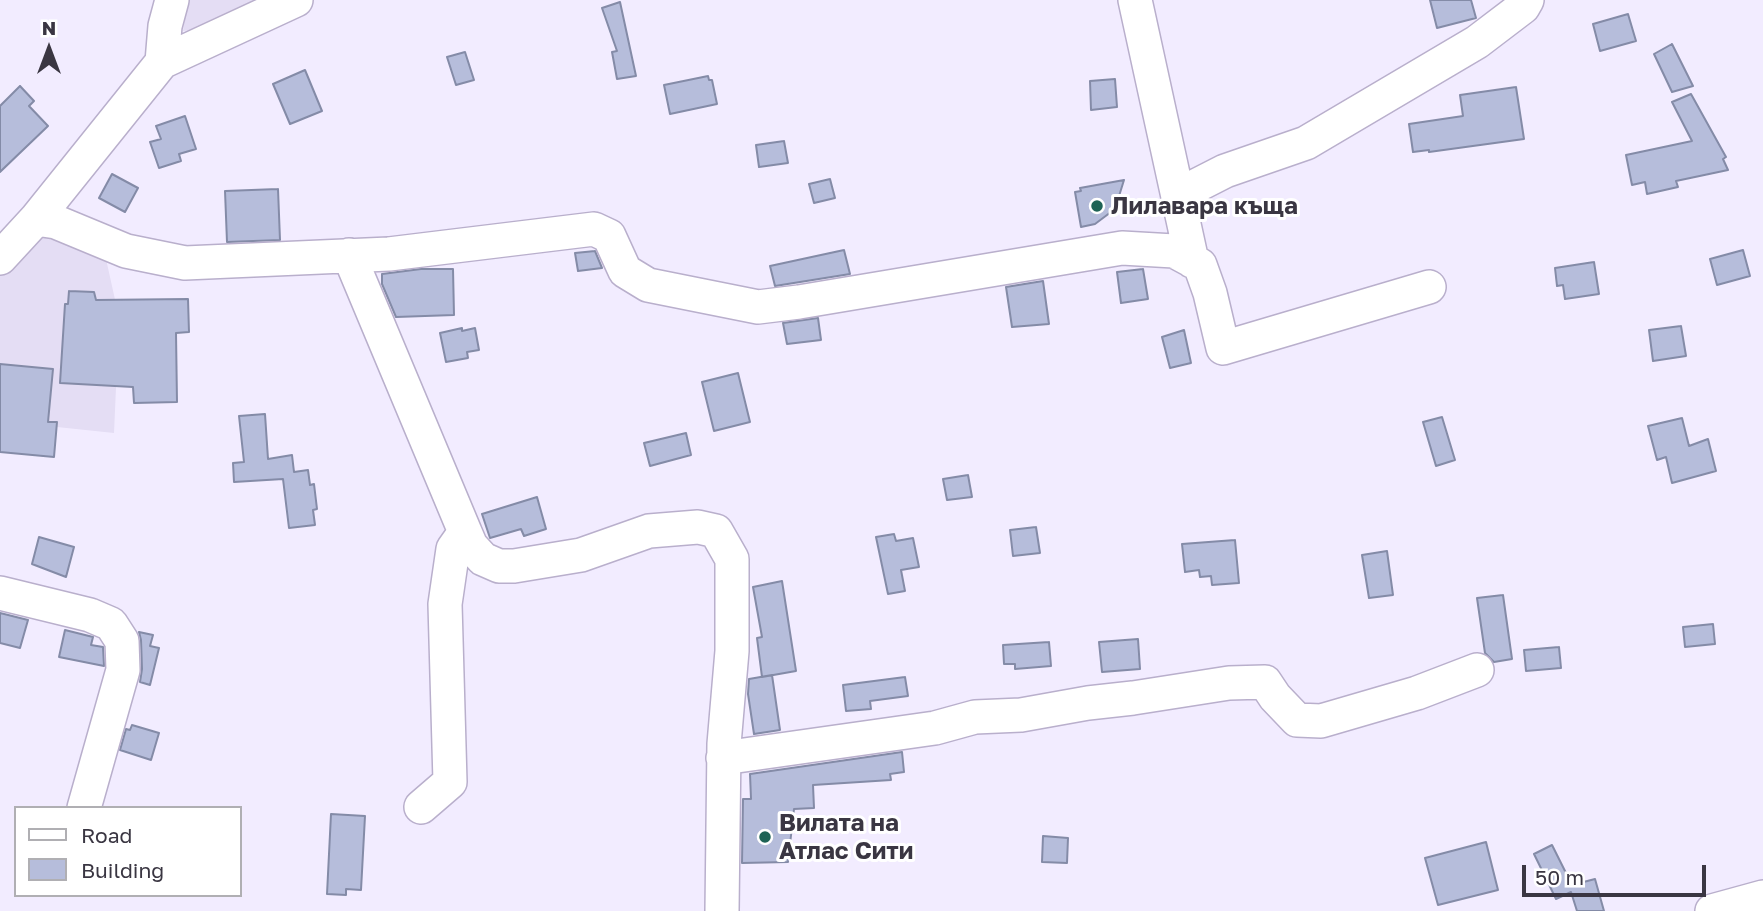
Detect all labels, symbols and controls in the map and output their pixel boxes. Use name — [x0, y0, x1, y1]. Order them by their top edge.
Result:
north arrow — [14, 14, 84, 84]
text: N — [42, 16, 56, 39]
place label: Лилавара къща — [1111, 192, 1298, 220]
marker: Лилавара къща — [1089, 198, 1105, 214]
legend — [14, 806, 242, 897]
place label: Вилата на Атлас Сити — [779, 809, 913, 865]
text: Road — [81, 822, 132, 848]
marker: Вилата на Атлас Сити — [757, 829, 773, 845]
scale bar — [1525, 852, 1709, 896]
text: Building — [81, 857, 164, 883]
text: 50 m — [1535, 864, 1584, 890]

